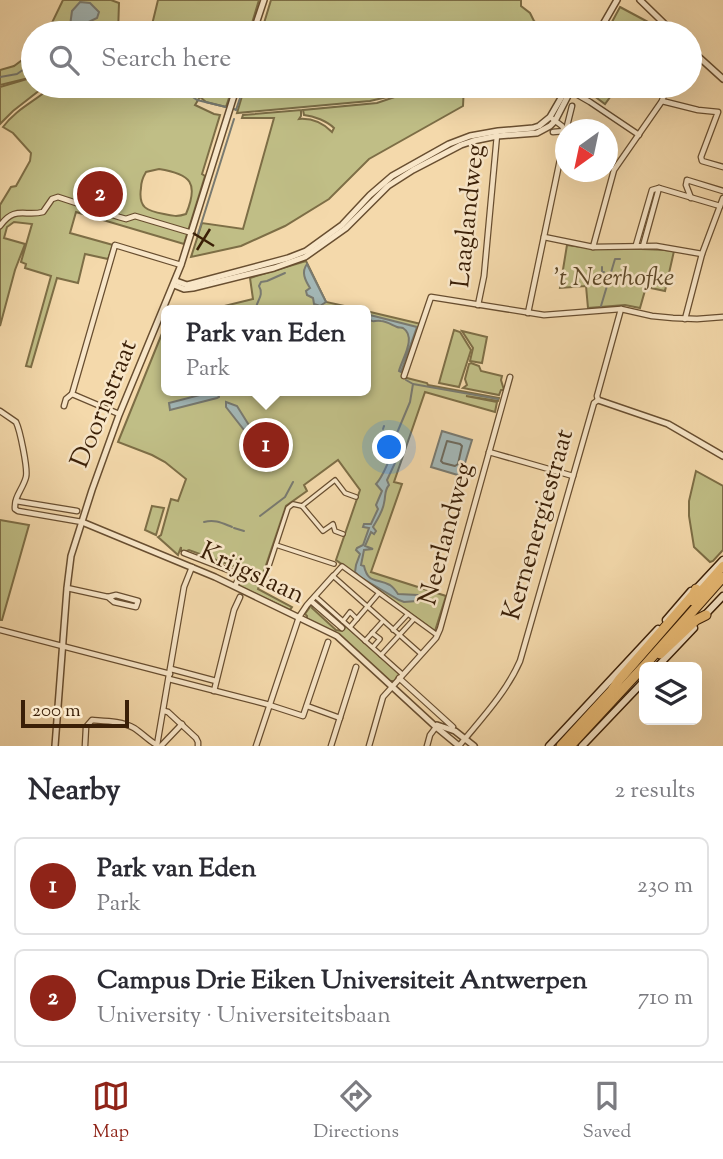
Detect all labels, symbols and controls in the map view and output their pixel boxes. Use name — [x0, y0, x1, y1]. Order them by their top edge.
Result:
search box — [21, 21, 702, 98]
icon: search — [45, 41, 83, 79]
text: Search here — [101, 41, 231, 78]
north arrow — [555, 119, 618, 182]
street label: Laaglandweg — [443, 142, 495, 290]
pin: 2 — [77, 168, 123, 220]
park label: 't Neerhofke — [554, 260, 674, 297]
popup — [161, 305, 371, 396]
text: Park van Eden — [186, 316, 346, 353]
street label: Doornstraat — [62, 334, 148, 474]
text: Park — [186, 353, 230, 386]
pin: 1 — [243, 419, 289, 471]
street label: Kernenergiestraat — [494, 425, 584, 625]
your location — [372, 430, 406, 464]
street label: Neerlandweg — [410, 458, 484, 610]
street label: Krijgslaan — [193, 534, 311, 614]
map controls — [639, 662, 702, 725]
button: layers — [639, 662, 702, 725]
scale bar — [21, 697, 130, 729]
text: 200 m — [32, 698, 81, 725]
text: Nearby — [28, 770, 120, 813]
text: 2 results — [615, 775, 695, 808]
text: Park van Eden — [97, 851, 256, 888]
text: 1 — [49, 870, 57, 903]
text: 230 m — [637, 870, 693, 903]
text: Park — [97, 888, 141, 921]
text: Campus Drie Eiken Universiteit Antwerpen — [97, 963, 587, 1000]
text: 2 — [48, 982, 58, 1015]
text: 710 m — [638, 982, 693, 1015]
text: University · Universiteitsbaan — [97, 1000, 391, 1033]
tab: Map — [92, 1077, 130, 1146]
tab: Directions — [313, 1077, 399, 1146]
tab: Saved — [582, 1077, 631, 1146]

